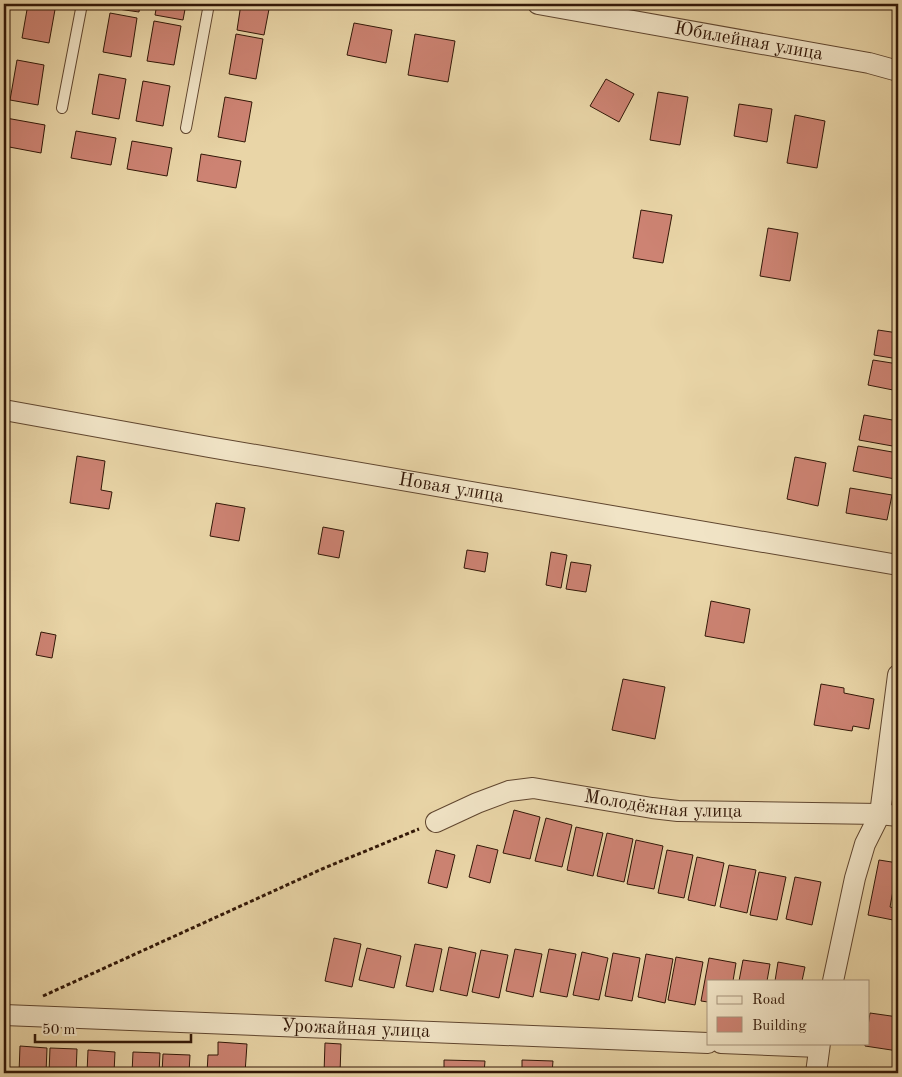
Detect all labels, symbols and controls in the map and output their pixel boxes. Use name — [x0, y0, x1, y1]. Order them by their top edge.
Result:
street label: Юбилейная улица — [673, 19, 825, 64]
street label: Новая улица — [397, 470, 506, 507]
street label: Молодёжная улица — [583, 787, 743, 821]
legend — [707, 980, 870, 1044]
text: Road — [752, 993, 786, 1008]
scale bar — [35, 1012, 191, 1044]
street label: Урожайная улица — [281, 1017, 431, 1041]
text: Building — [752, 1019, 807, 1034]
text: 50 m — [42, 1023, 76, 1038]

